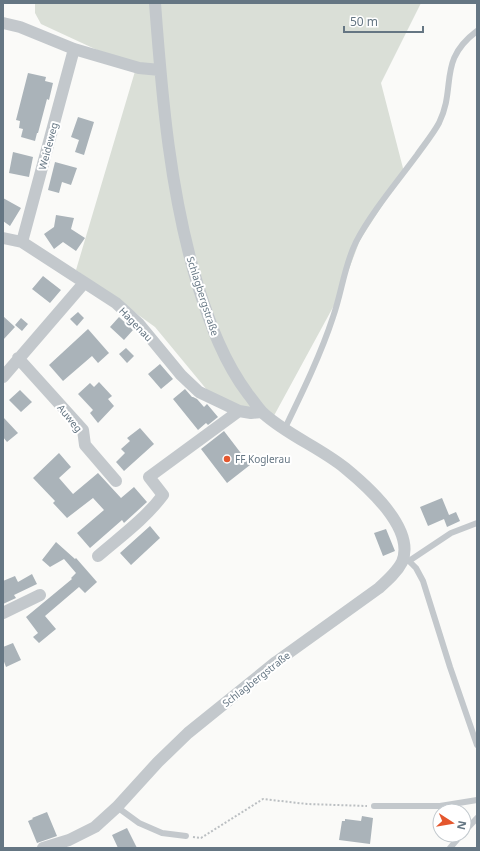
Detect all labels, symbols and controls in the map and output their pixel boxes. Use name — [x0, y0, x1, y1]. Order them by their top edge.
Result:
scale bar — [344, 8, 423, 34]
text: 50 m — [350, 13, 378, 30]
street label: Weideweg — [35, 121, 61, 171]
street label: Schlagbergstraße — [184, 255, 223, 338]
street label: Hagenau — [116, 304, 156, 344]
street label: Auweg — [54, 401, 86, 435]
place label: FF Koglerau — [235, 452, 290, 466]
marker: FF Koglerau — [222, 454, 232, 464]
street label: Schlagbergstraße — [219, 648, 293, 710]
north arrow — [432, 803, 472, 843]
text: N — [454, 819, 471, 831]

